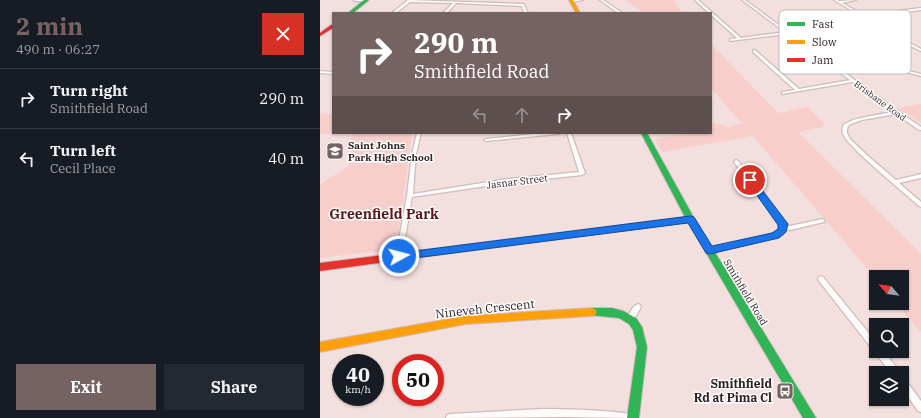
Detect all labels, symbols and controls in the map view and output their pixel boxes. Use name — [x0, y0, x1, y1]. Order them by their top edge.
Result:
text: 2 min — [16, 10, 83, 42]
legend — [779, 10, 911, 74]
button: close — [262, 13, 304, 55]
text: Fast — [812, 17, 834, 31]
text: 290 m — [414, 24, 498, 61]
icon: right — [348, 28, 400, 80]
text: Slow — [812, 35, 837, 49]
text: 490 m · 06:27 — [16, 41, 100, 58]
text: Jam — [812, 53, 834, 67]
text: Smithfield Road — [414, 60, 550, 83]
street label: Brisbane Road — [852, 78, 909, 124]
text: Turn right — [50, 81, 128, 100]
icon: right — [16, 88, 38, 110]
text: 290 m — [259, 89, 304, 108]
text: Smithfield Road — [50, 100, 148, 117]
icon: left — [469, 104, 491, 126]
icon: ahead — [511, 104, 533, 126]
icon: right — [553, 104, 575, 126]
place label: Saint Johns Park High School — [348, 139, 433, 164]
text: Turn left — [50, 141, 116, 160]
school or university icon: Saint Johns Park High School — [325, 141, 345, 161]
icon: left — [16, 148, 38, 170]
text: 40 m — [268, 149, 304, 168]
text: Cecil Place — [50, 160, 116, 177]
pin — [733, 163, 767, 197]
icon: arrive — [739, 169, 761, 191]
street label: Jasnar Street — [486, 171, 549, 192]
district label: Greenfield Park — [329, 205, 439, 223]
position arrow — [378, 235, 420, 277]
street label: Smithfield Road — [721, 257, 771, 328]
north arrow — [869, 270, 909, 310]
map controls — [869, 270, 909, 406]
street label: Nineveh Crescent — [435, 296, 535, 321]
button: search — [869, 318, 909, 358]
speed limit sign: 50 — [392, 354, 444, 406]
text: 40 — [346, 361, 370, 388]
button: Exit — [16, 364, 156, 410]
button: Share — [164, 364, 304, 410]
button: layers — [869, 366, 909, 406]
place label: Smithfield Rd at Pima Cl — [694, 376, 772, 405]
bus stop icon: Smithfield Rd at Pima Cl — [775, 381, 795, 401]
text: km/h — [345, 383, 371, 396]

